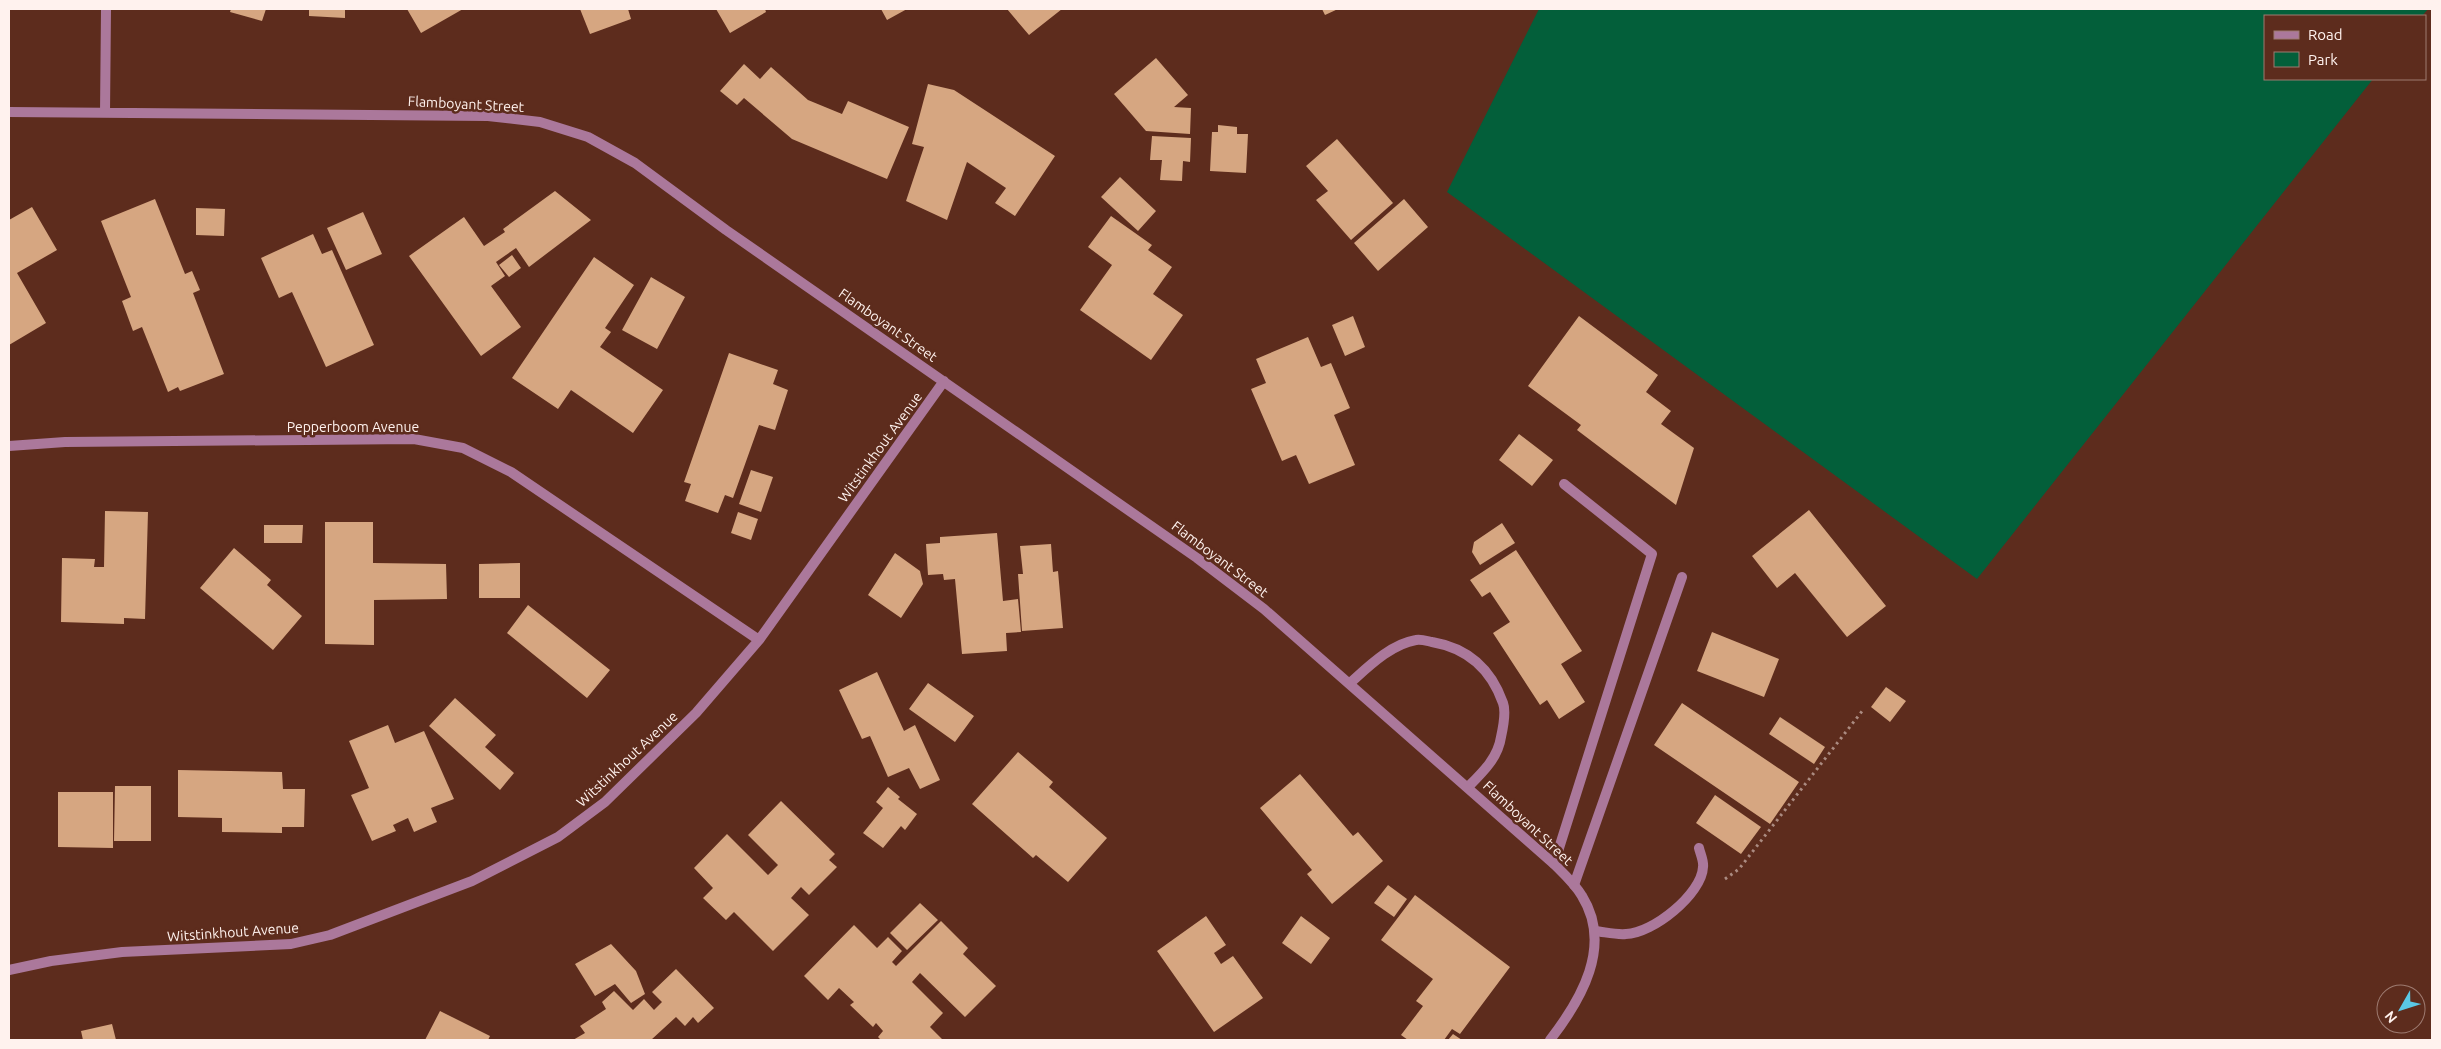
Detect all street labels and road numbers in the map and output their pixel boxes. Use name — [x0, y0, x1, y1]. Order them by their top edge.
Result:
street label: Flamboyant Street — [407, 93, 525, 115]
street label: Flamboyant Street — [836, 285, 941, 365]
street label: Witstinkhout Avenue — [835, 389, 925, 505]
street label: Pepperboom Avenue — [287, 419, 419, 435]
street label: Flamboyant Street — [1169, 518, 1272, 601]
street label: Witstinkhout Avenue — [573, 708, 681, 810]
street label: Flamboyant Street — [1480, 777, 1576, 869]
street label: Witstinkhout Avenue — [166, 919, 300, 945]

